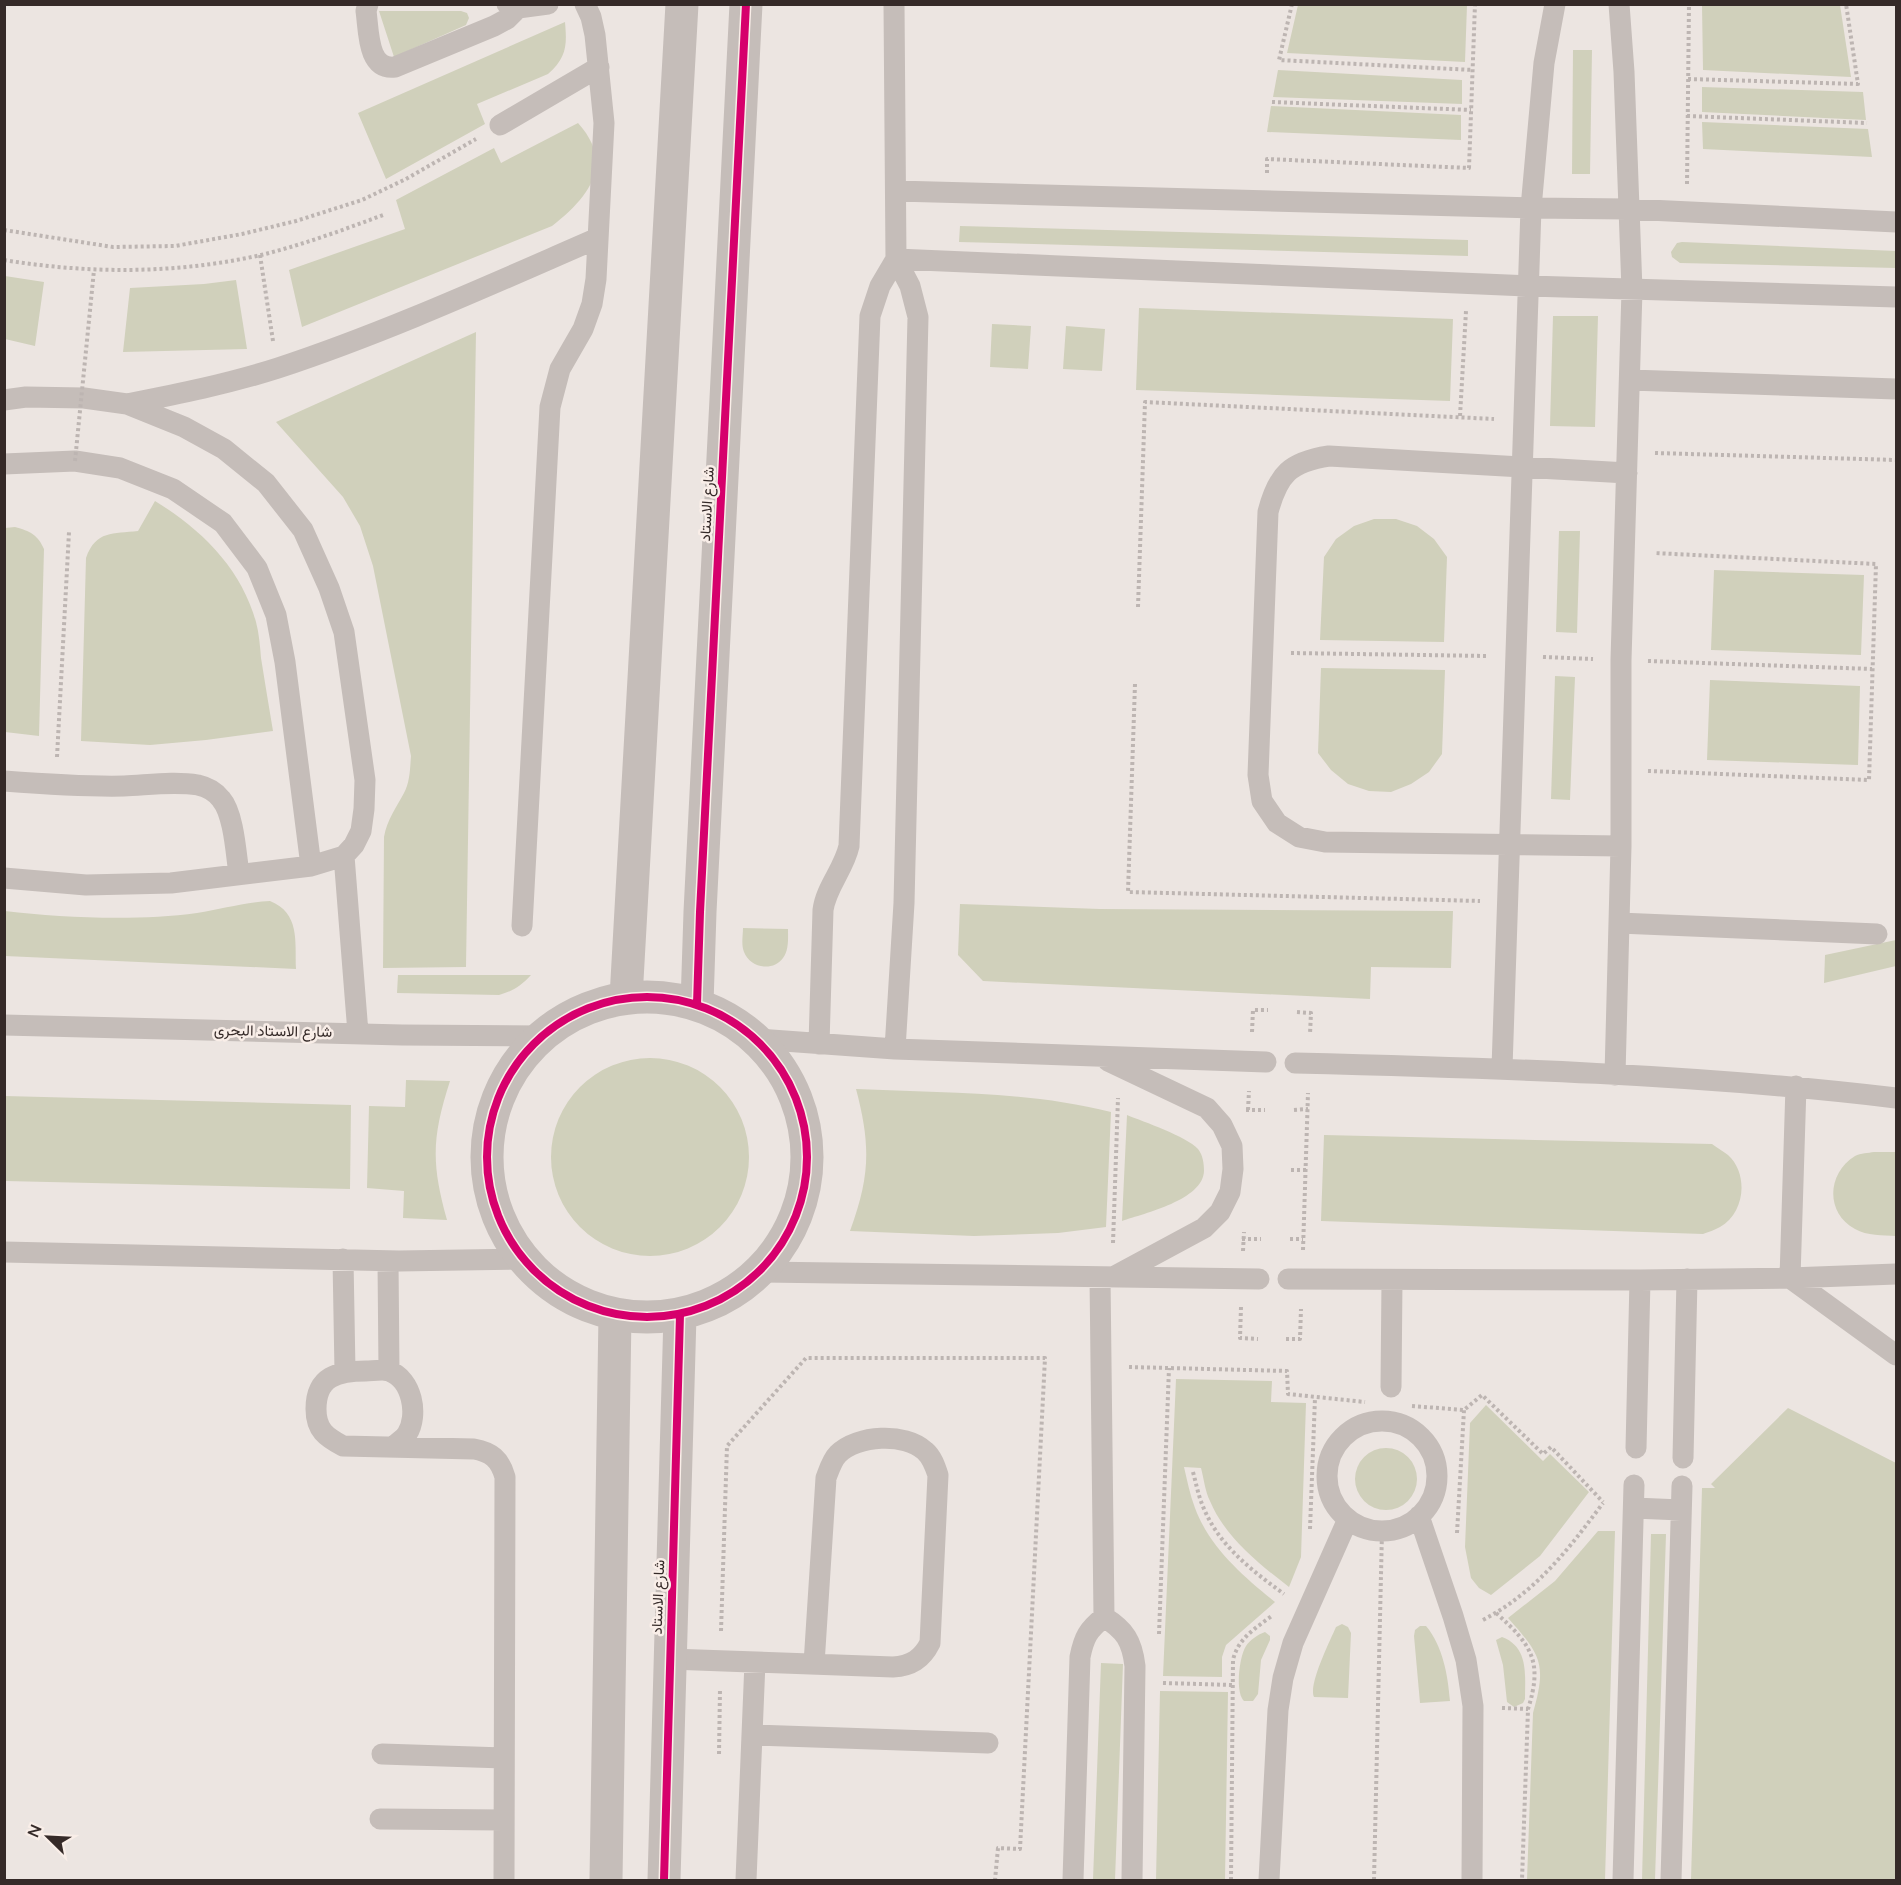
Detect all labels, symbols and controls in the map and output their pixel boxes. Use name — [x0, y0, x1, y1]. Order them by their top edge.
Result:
street label: شارع الاستاد — [695, 466, 720, 542]
street label: شارع الاستاد البحرى — [214, 1020, 332, 1043]
street label: شارع الاستاد — [647, 1559, 670, 1635]
north arrow — [18, 1807, 78, 1867]
text: N — [23, 1821, 46, 1840]

